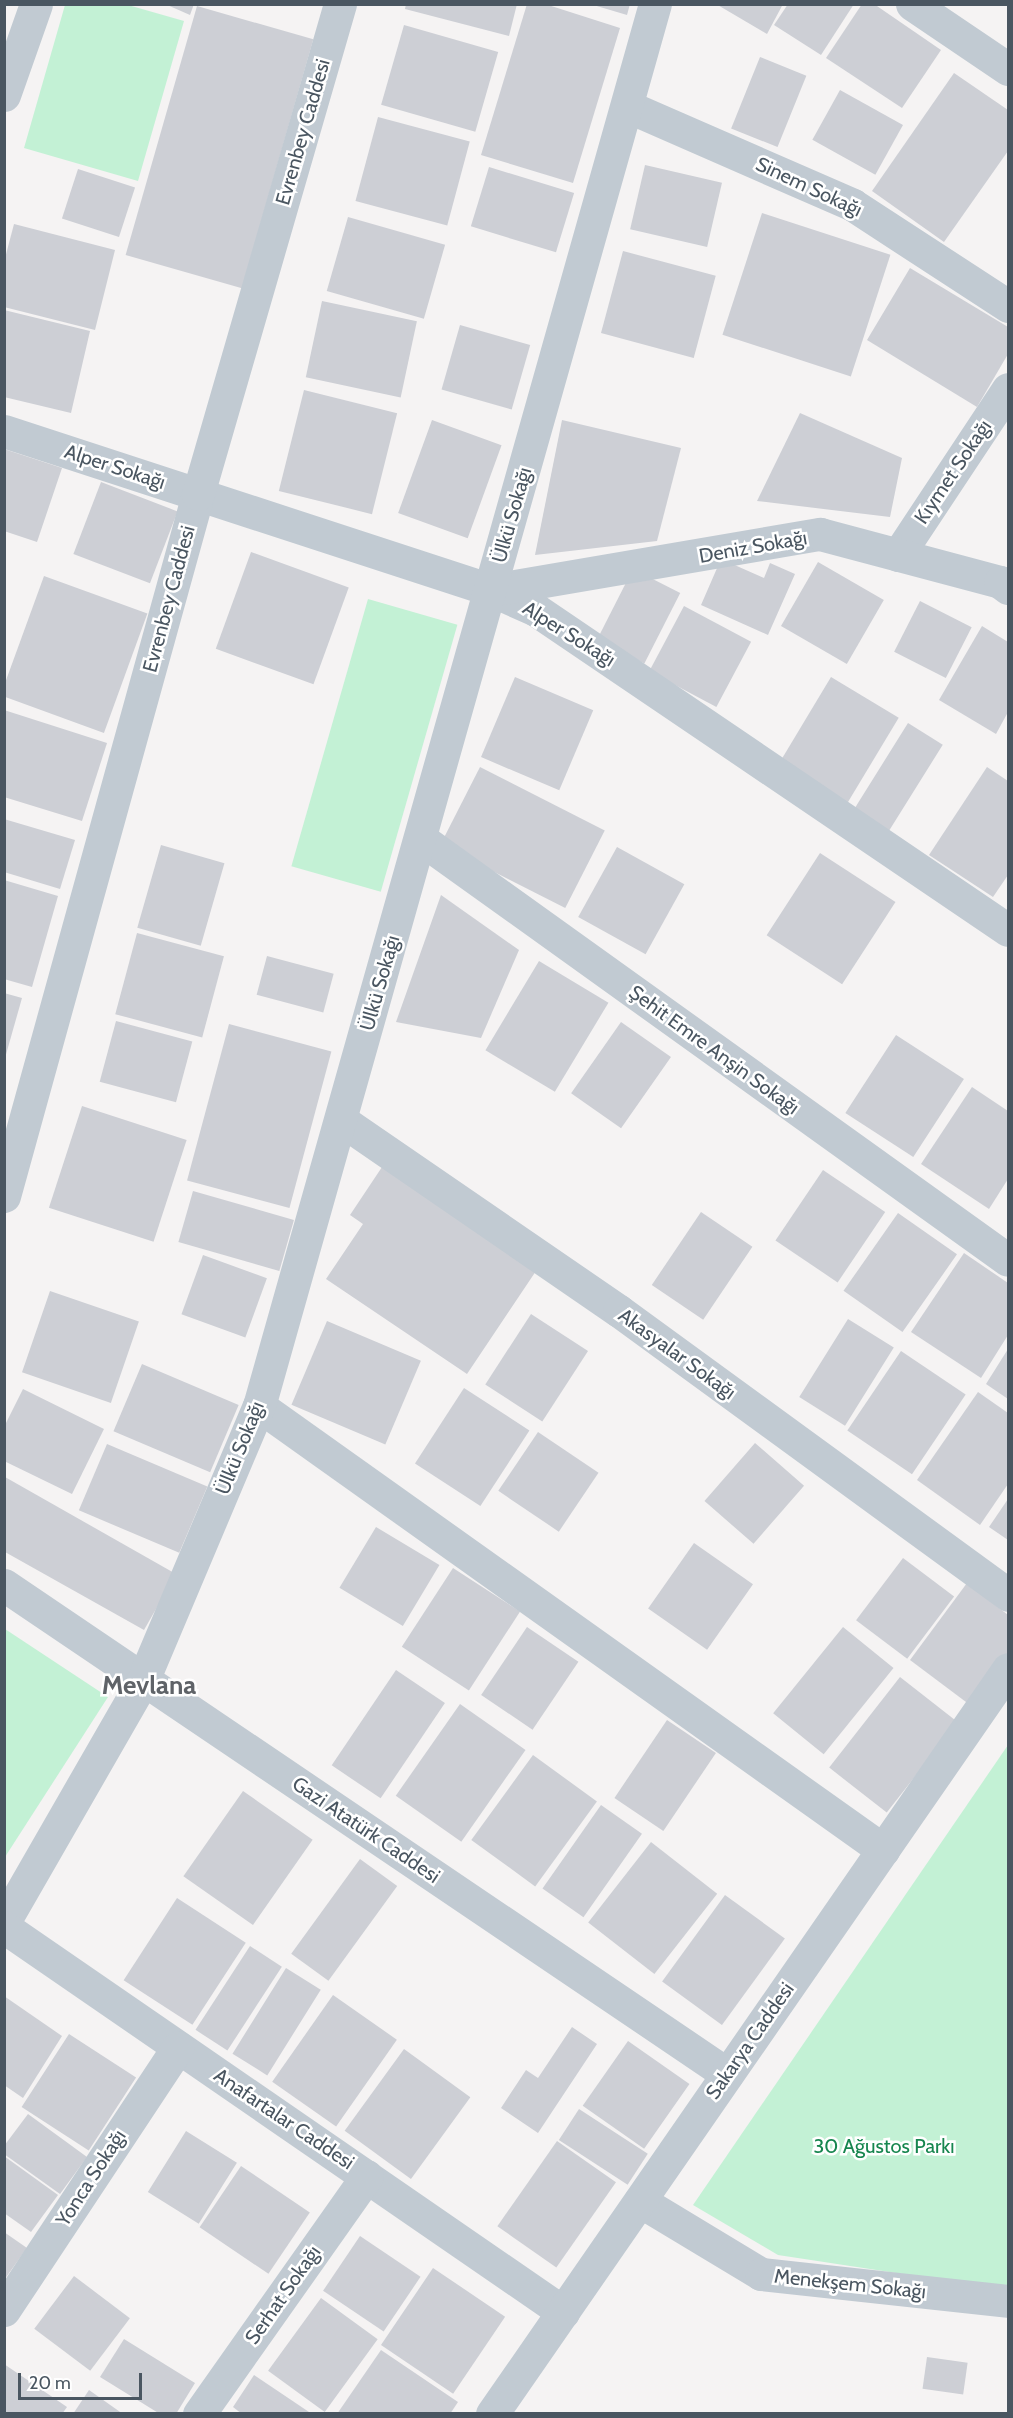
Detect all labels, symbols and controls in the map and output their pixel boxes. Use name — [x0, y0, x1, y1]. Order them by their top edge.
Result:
street label: Evrenbey Caddesi — [271, 56, 335, 208]
street label: Sinem Sokağı — [752, 152, 866, 222]
street label: Kıymet Sokağı — [909, 415, 997, 529]
street label: Alper Sokağı — [62, 439, 168, 495]
street label: Ülkü Sokağı — [487, 464, 537, 566]
street label: Evrenbey Caddesi — [138, 523, 200, 675]
street label: Deniz Sokağı — [697, 526, 809, 568]
street label: Alper Sokağı — [518, 596, 620, 672]
street label: Ülkü Sokağı — [355, 932, 405, 1034]
street label: Şehit Emre Anşin Sokağı — [624, 980, 804, 1120]
street label: Akasyalar Sokağı — [614, 1303, 740, 1405]
street label: Ülkü Sokağı — [210, 1398, 270, 1498]
district label: Mevlana — [102, 1670, 196, 1702]
street label: Gazi Atatürk Caddesi — [288, 1772, 444, 1888]
street label: Sakarya Caddesi — [701, 1978, 799, 2104]
street label: Anafartalar Caddesi — [209, 2063, 359, 2175]
street label: Yonca Sokağı — [51, 2125, 131, 2231]
park label: 30 Ağustos Parkı — [813, 2134, 955, 2158]
street label: Serhat Sokağı — [240, 2241, 326, 2349]
street label: Menekşem Sokağı — [773, 2264, 927, 2304]
scale bar — [21, 2361, 146, 2399]
text: 20 m — [29, 2372, 71, 2394]

